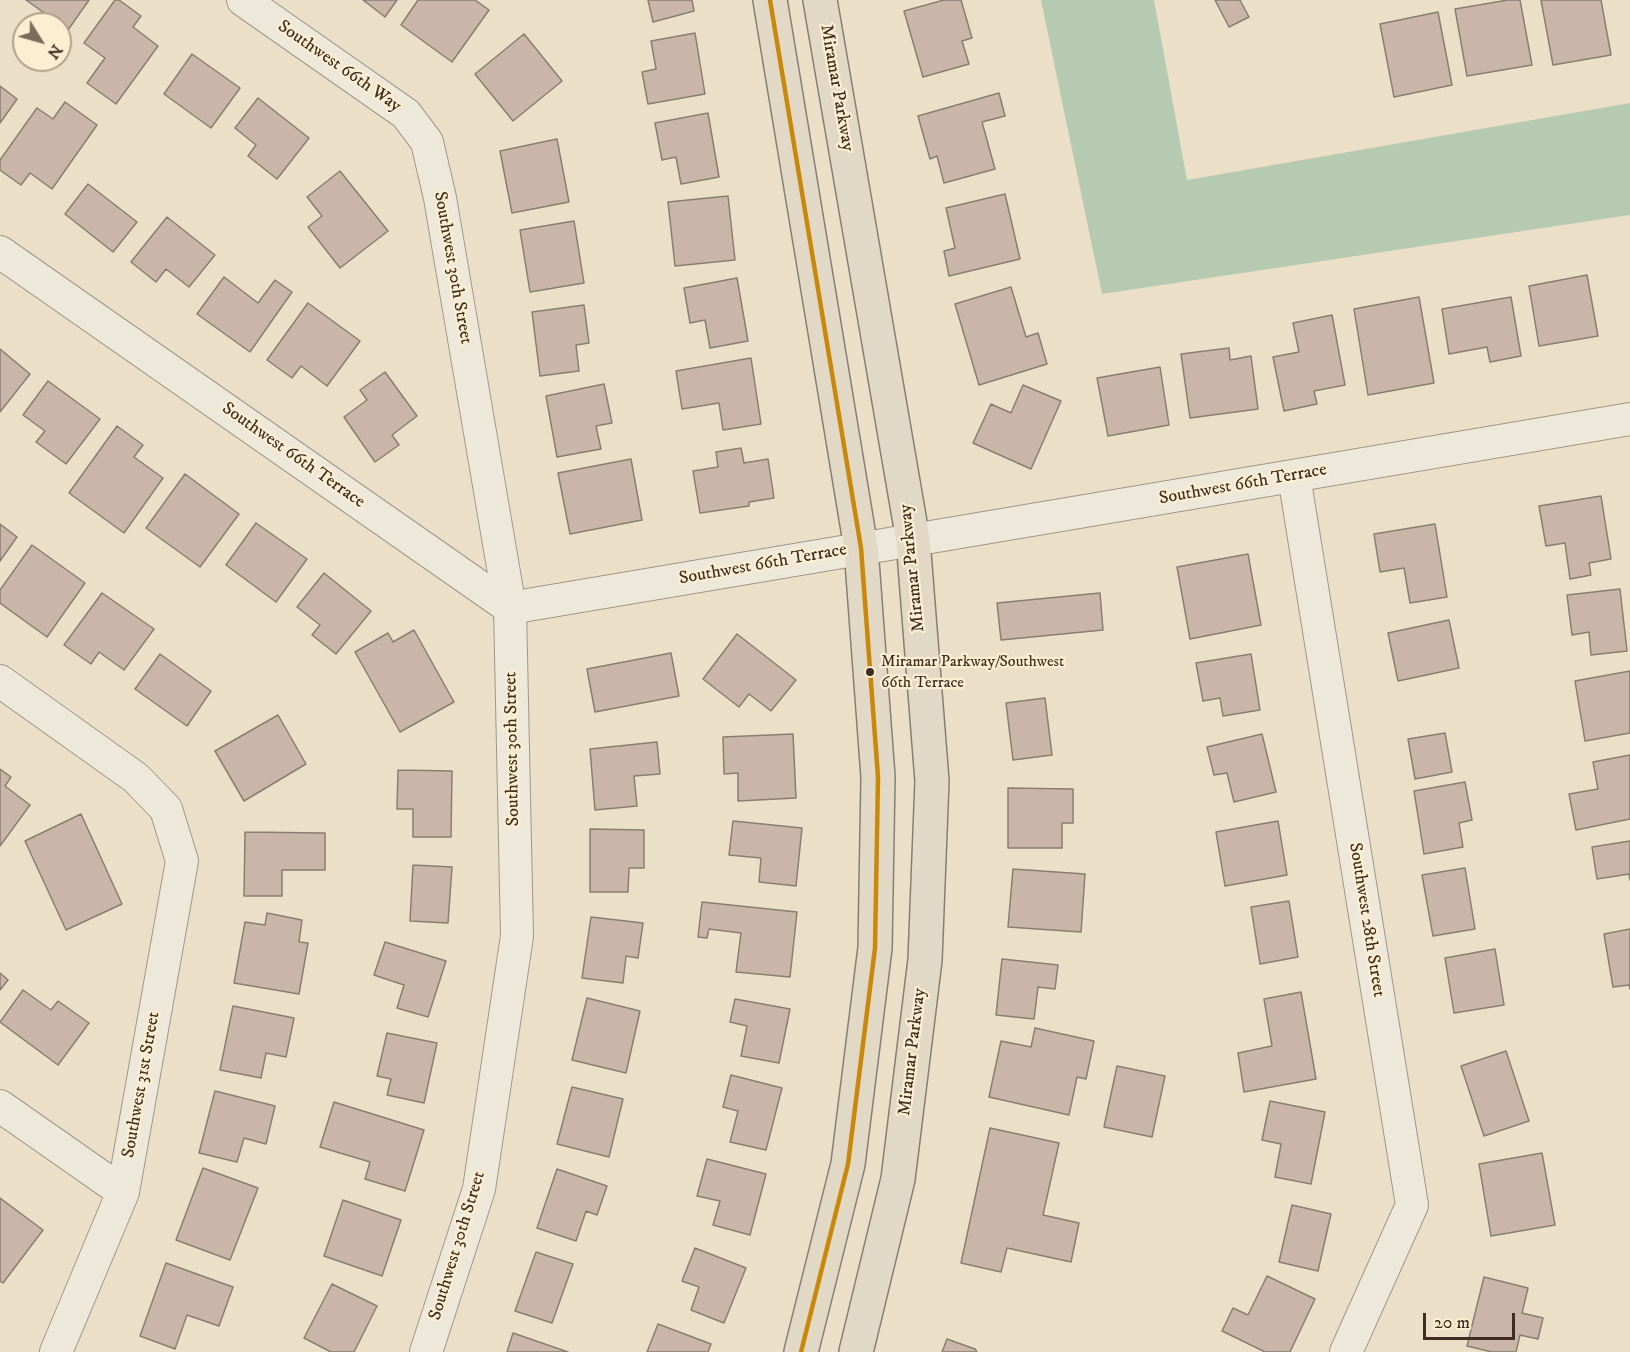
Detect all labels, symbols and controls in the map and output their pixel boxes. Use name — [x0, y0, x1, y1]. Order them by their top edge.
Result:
north arrow — [12, 12, 72, 72]
street label: Southwest 66th Way — [273, 16, 405, 118]
street label: Miramar Parkway — [814, 23, 858, 153]
text: N — [43, 40, 67, 63]
street label: Southwest 30th Street — [428, 190, 476, 346]
street label: Southwest 66th Terrace — [217, 398, 369, 514]
street label: Southwest 66th Terrace — [1157, 460, 1329, 510]
street label: Miramar Parkway — [896, 503, 930, 633]
street label: Southwest 66th Terrace — [677, 540, 849, 590]
place label: Miramar Parkway/Southwest 66th Terrace — [881, 653, 1064, 691]
marker: Miramar Parkway/Southwest 66th Terrace — [864, 666, 876, 678]
street label: Southwest 30th Street — [501, 672, 525, 826]
street label: Southwest 28th Street — [1343, 841, 1389, 999]
street label: Miramar Parkway — [894, 987, 932, 1117]
street label: Southwest 31st Street — [119, 1010, 165, 1160]
street label: Southwest 30th Street — [425, 1169, 491, 1323]
scale bar — [1426, 1301, 1518, 1339]
text: 20 m — [1434, 1312, 1470, 1334]

